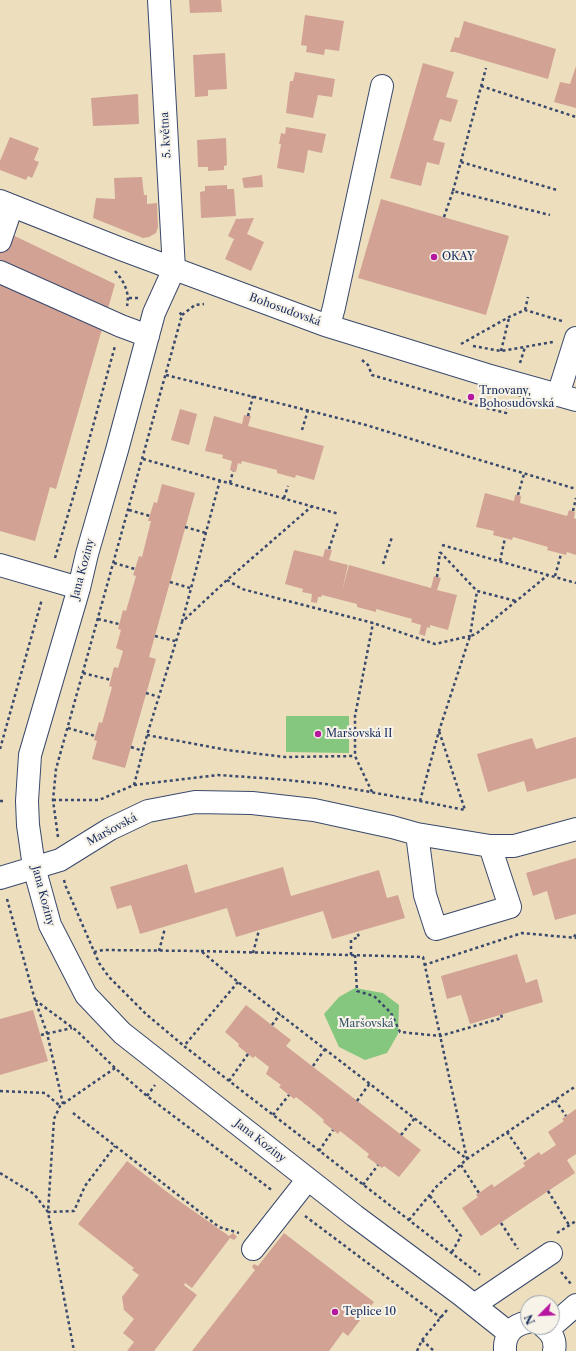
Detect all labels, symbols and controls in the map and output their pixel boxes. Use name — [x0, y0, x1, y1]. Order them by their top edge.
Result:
street label: 5. května — [158, 112, 174, 158]
place label: OKAY — [442, 250, 475, 264]
marker: OKAY — [429, 252, 439, 262]
street label: Bohosudovská — [247, 291, 323, 329]
place label: Trnovany, Bohosudovská — [479, 384, 554, 410]
marker: Trnovany, Bohosudovská — [466, 392, 476, 402]
street label: Jana Koziny — [69, 537, 97, 601]
place label: Maršovská II — [326, 727, 392, 741]
marker: Maršovská II — [313, 729, 323, 739]
street label: Maršovská — [85, 811, 139, 849]
street label: Jana Koziny — [29, 864, 57, 928]
park label: Maršovská — [338, 1017, 394, 1031]
street label: Jana Koziny — [232, 1117, 288, 1165]
north arrow — [520, 1295, 560, 1335]
place label: Teplice 10 — [343, 1305, 396, 1319]
marker: Teplice 10 — [330, 1307, 340, 1317]
text: N — [522, 1312, 538, 1327]

